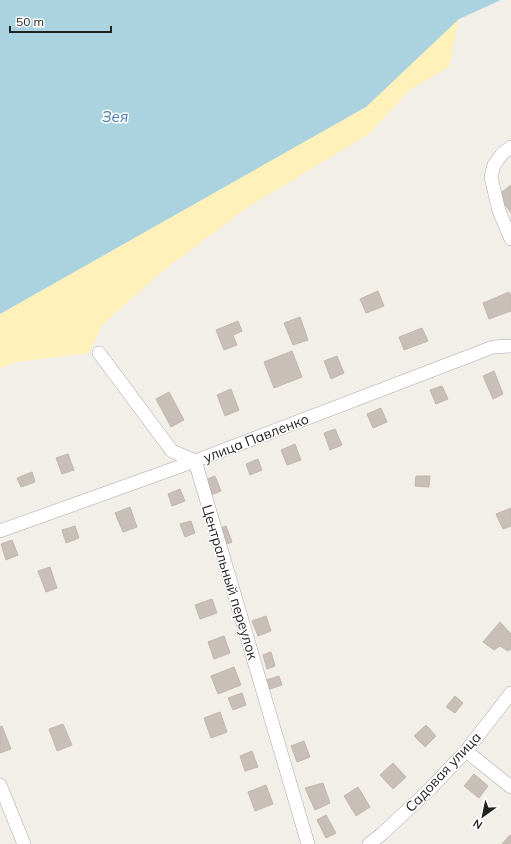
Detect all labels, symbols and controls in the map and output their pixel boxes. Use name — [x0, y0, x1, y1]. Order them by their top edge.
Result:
scale bar — [10, 8, 111, 34]
text: 50 m — [16, 14, 44, 29]
water label: Зея — [102, 107, 128, 126]
street label: улица Павленко — [201, 410, 311, 466]
street label: Центральный переулок — [198, 502, 262, 662]
street label: Садовая улица — [401, 728, 485, 816]
north arrow — [463, 796, 503, 836]
text: N — [470, 816, 485, 833]

